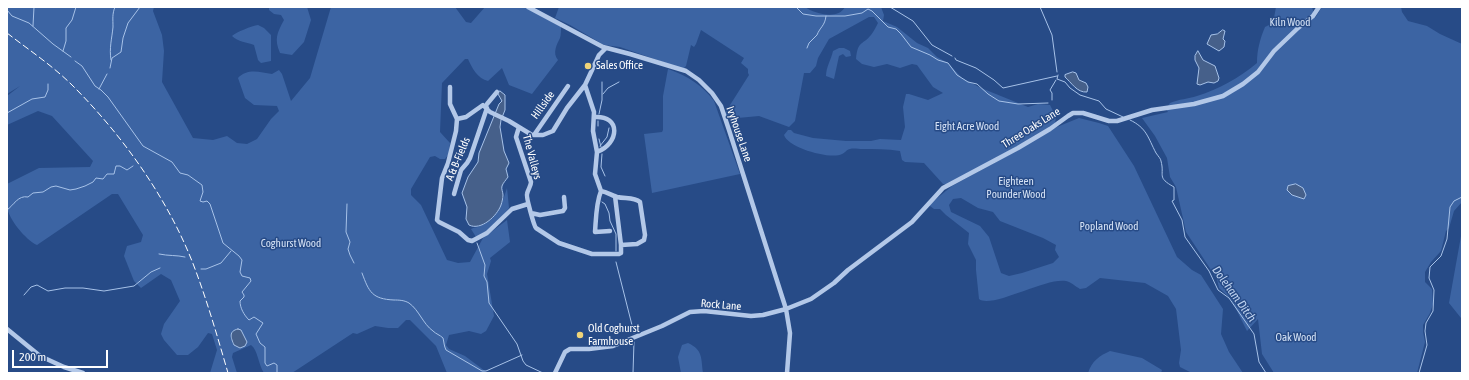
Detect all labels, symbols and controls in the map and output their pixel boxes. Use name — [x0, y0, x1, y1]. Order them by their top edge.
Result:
park label: Kiln Wood — [1270, 16, 1310, 30]
place label: Sales Office — [596, 59, 643, 73]
marker: Sales Office — [583, 61, 593, 71]
street label: Hillside — [528, 88, 558, 122]
street label: Ivyhouse Lane — [723, 105, 755, 163]
street label: Three Oaks Lane — [999, 105, 1063, 151]
park label: Eight Acre Wood — [935, 120, 999, 134]
street label: The Valleys — [520, 133, 544, 181]
street label: A & B-Fields — [443, 135, 473, 183]
park label: Eighteen Pounder Wood — [986, 175, 1046, 201]
park label: Popland Wood — [1080, 220, 1138, 234]
park label: Coghurst Wood — [261, 237, 321, 251]
water label: Doleham Ditch — [1209, 263, 1259, 325]
street label: Rock Lane — [700, 297, 742, 313]
place label: Old Coghurst Farmhouse — [588, 322, 640, 348]
marker: Old Coghurst Farmhouse — [575, 330, 585, 340]
park label: Oak Wood — [1275, 331, 1317, 345]
scale bar — [14, 342, 110, 368]
text: 200 m — [19, 350, 46, 364]

